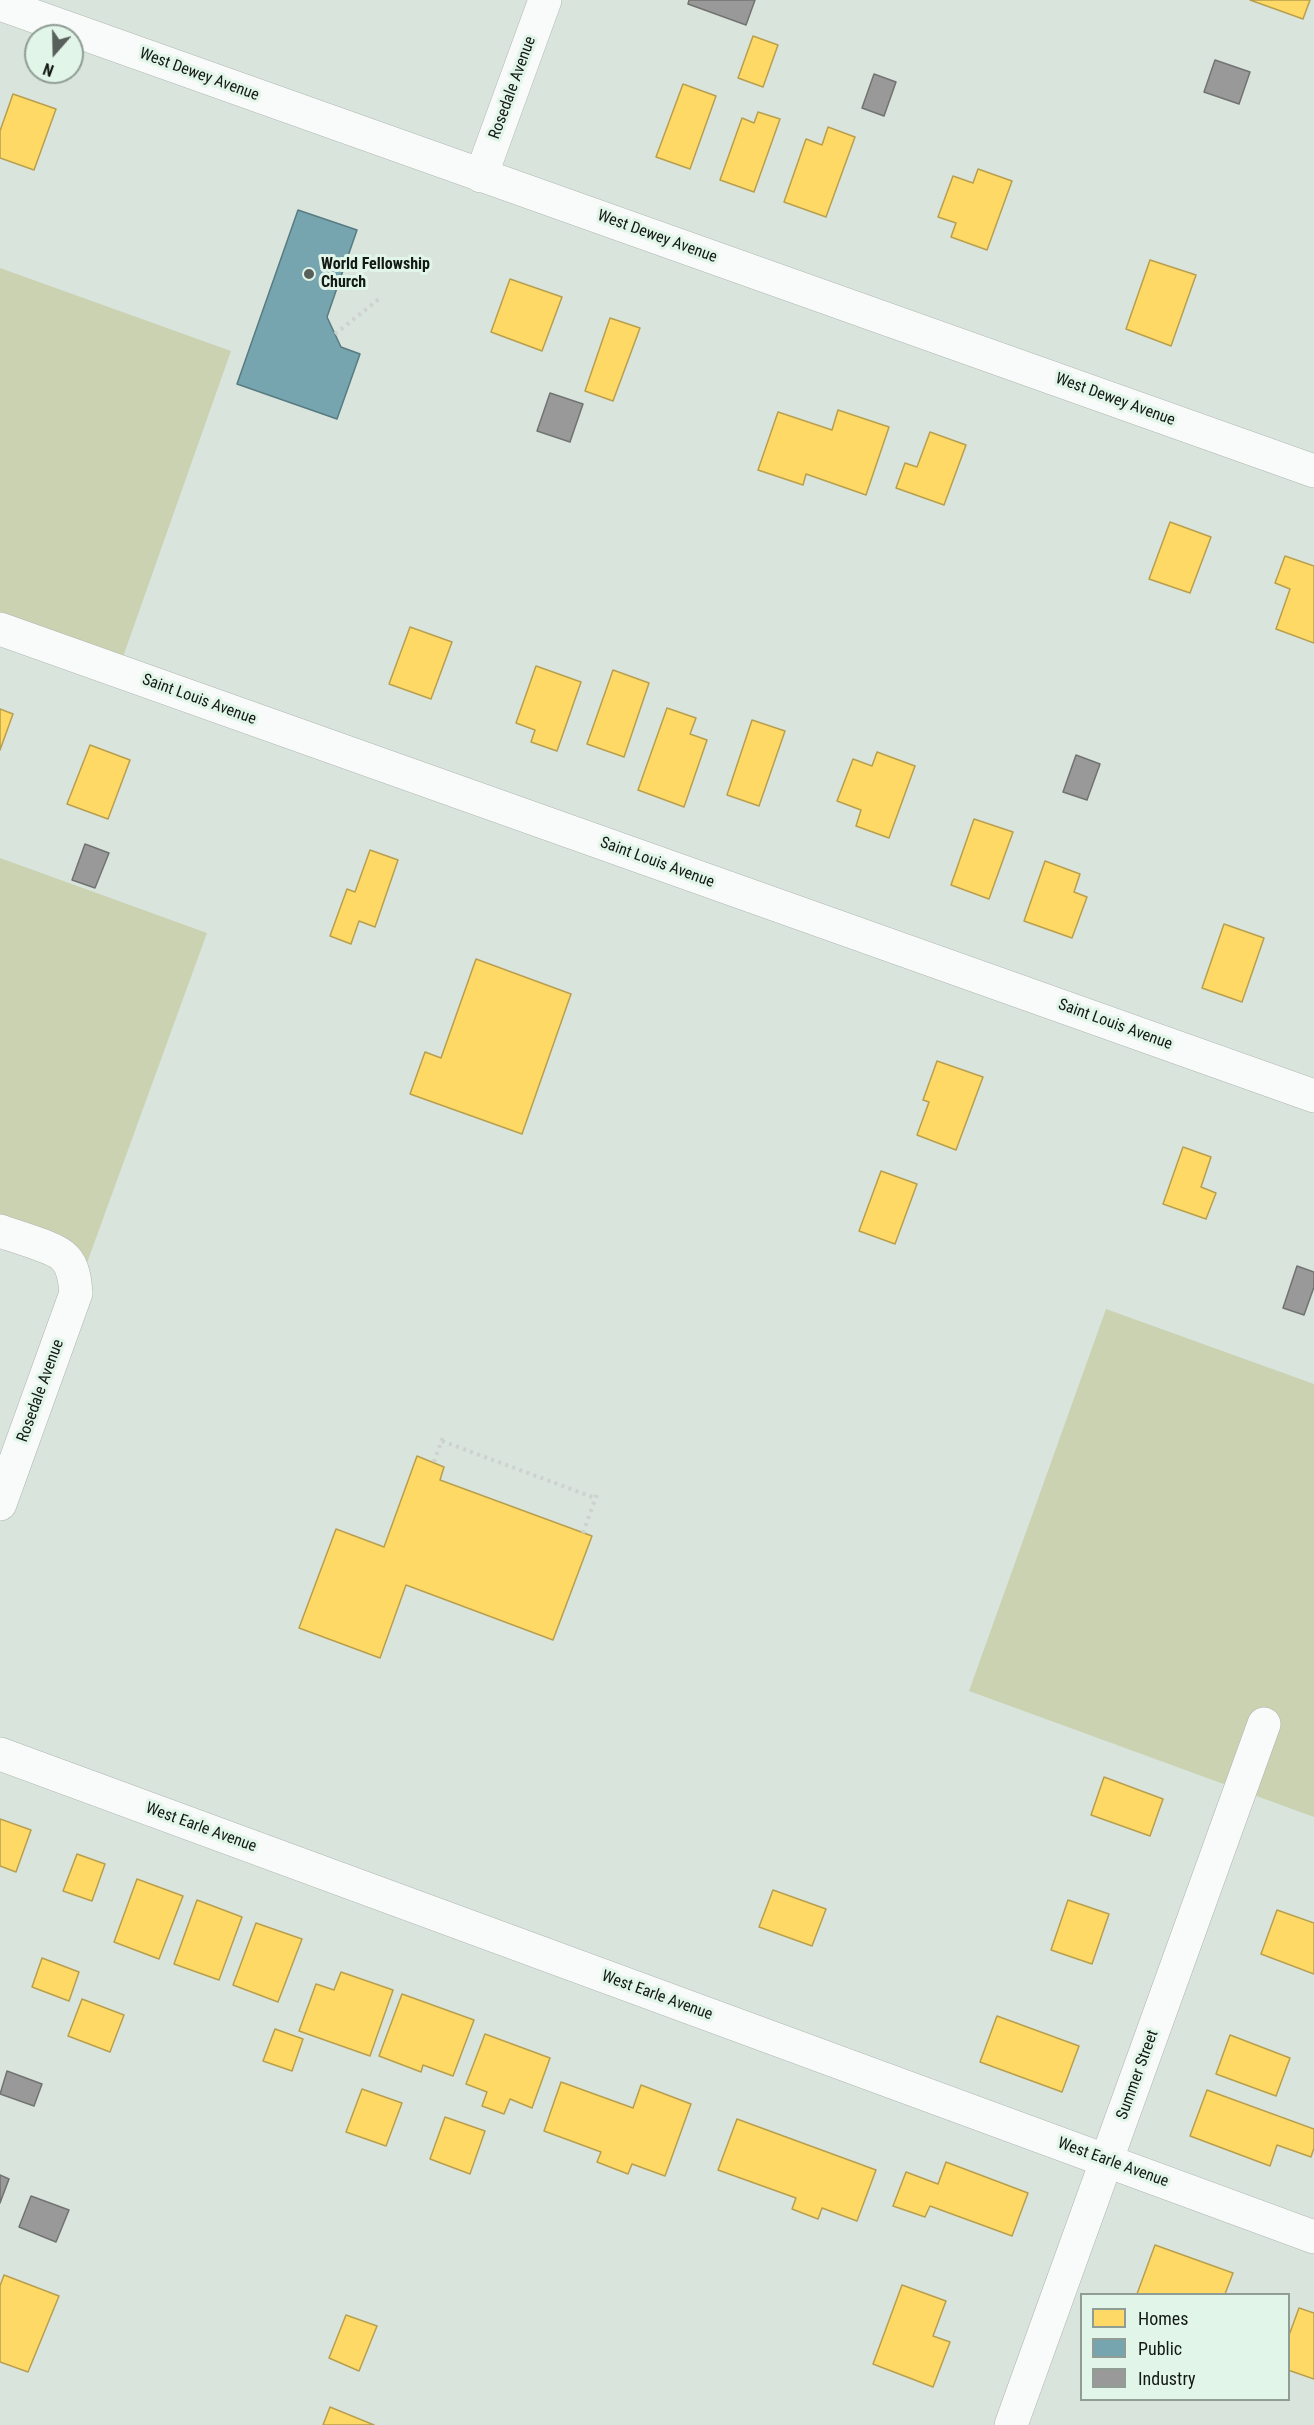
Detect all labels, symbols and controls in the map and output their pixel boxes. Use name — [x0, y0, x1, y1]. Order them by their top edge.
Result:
north arrow — [24, 24, 84, 84]
street label: Rosedale Avenue — [486, 34, 540, 142]
street label: West Dewey Avenue — [137, 44, 261, 106]
text: N — [41, 59, 56, 80]
street label: West Dewey Avenue — [595, 206, 719, 268]
place label: World Fellowship Church — [321, 255, 430, 293]
marker: World Fellowship Church — [302, 267, 316, 281]
street label: West Dewey Avenue — [1053, 369, 1177, 431]
street label: Saint Louis Avenue — [139, 670, 259, 730]
street label: Saint Louis Avenue — [597, 833, 717, 893]
street label: Saint Louis Avenue — [1055, 995, 1175, 1055]
street label: Rosedale Avenue — [14, 1337, 68, 1445]
street label: West Earle Avenue — [143, 1799, 259, 1857]
street label: West Earle Avenue — [599, 1967, 715, 2025]
street label: Summer Street — [1113, 2028, 1163, 2122]
street label: West Earle Avenue — [1055, 2134, 1171, 2192]
legend — [1080, 2293, 1290, 2401]
text: Homes — [1138, 2308, 1188, 2329]
text: Public — [1138, 2338, 1182, 2359]
text: Industry — [1138, 2368, 1196, 2389]

